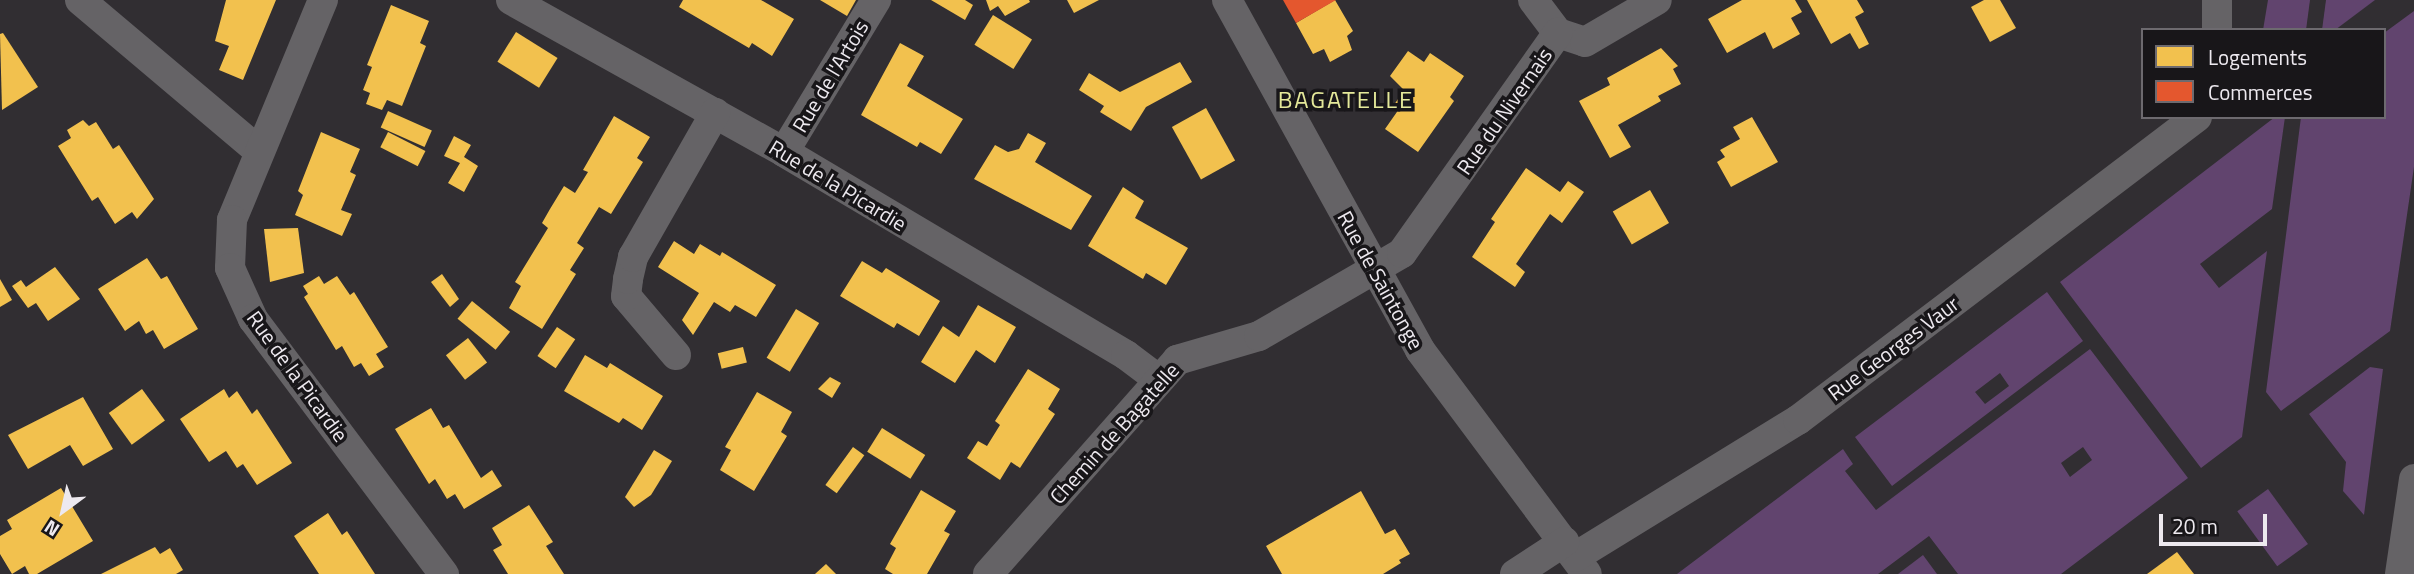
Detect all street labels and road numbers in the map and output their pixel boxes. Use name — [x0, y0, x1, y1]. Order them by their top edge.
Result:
street label: Rue de l'Artois — [787, 15, 873, 137]
street label: Rue du Nivernais — [1451, 43, 1557, 179]
street label: Rue de la Picardie — [765, 134, 911, 236]
street label: Rue de Saintonge — [1333, 206, 1429, 354]
street label: Rue Georges Vaur — [1823, 291, 1963, 405]
street label: Rue de la Picardie — [242, 306, 354, 446]
street label: Chemin de Bagatelle — [1044, 357, 1184, 509]

